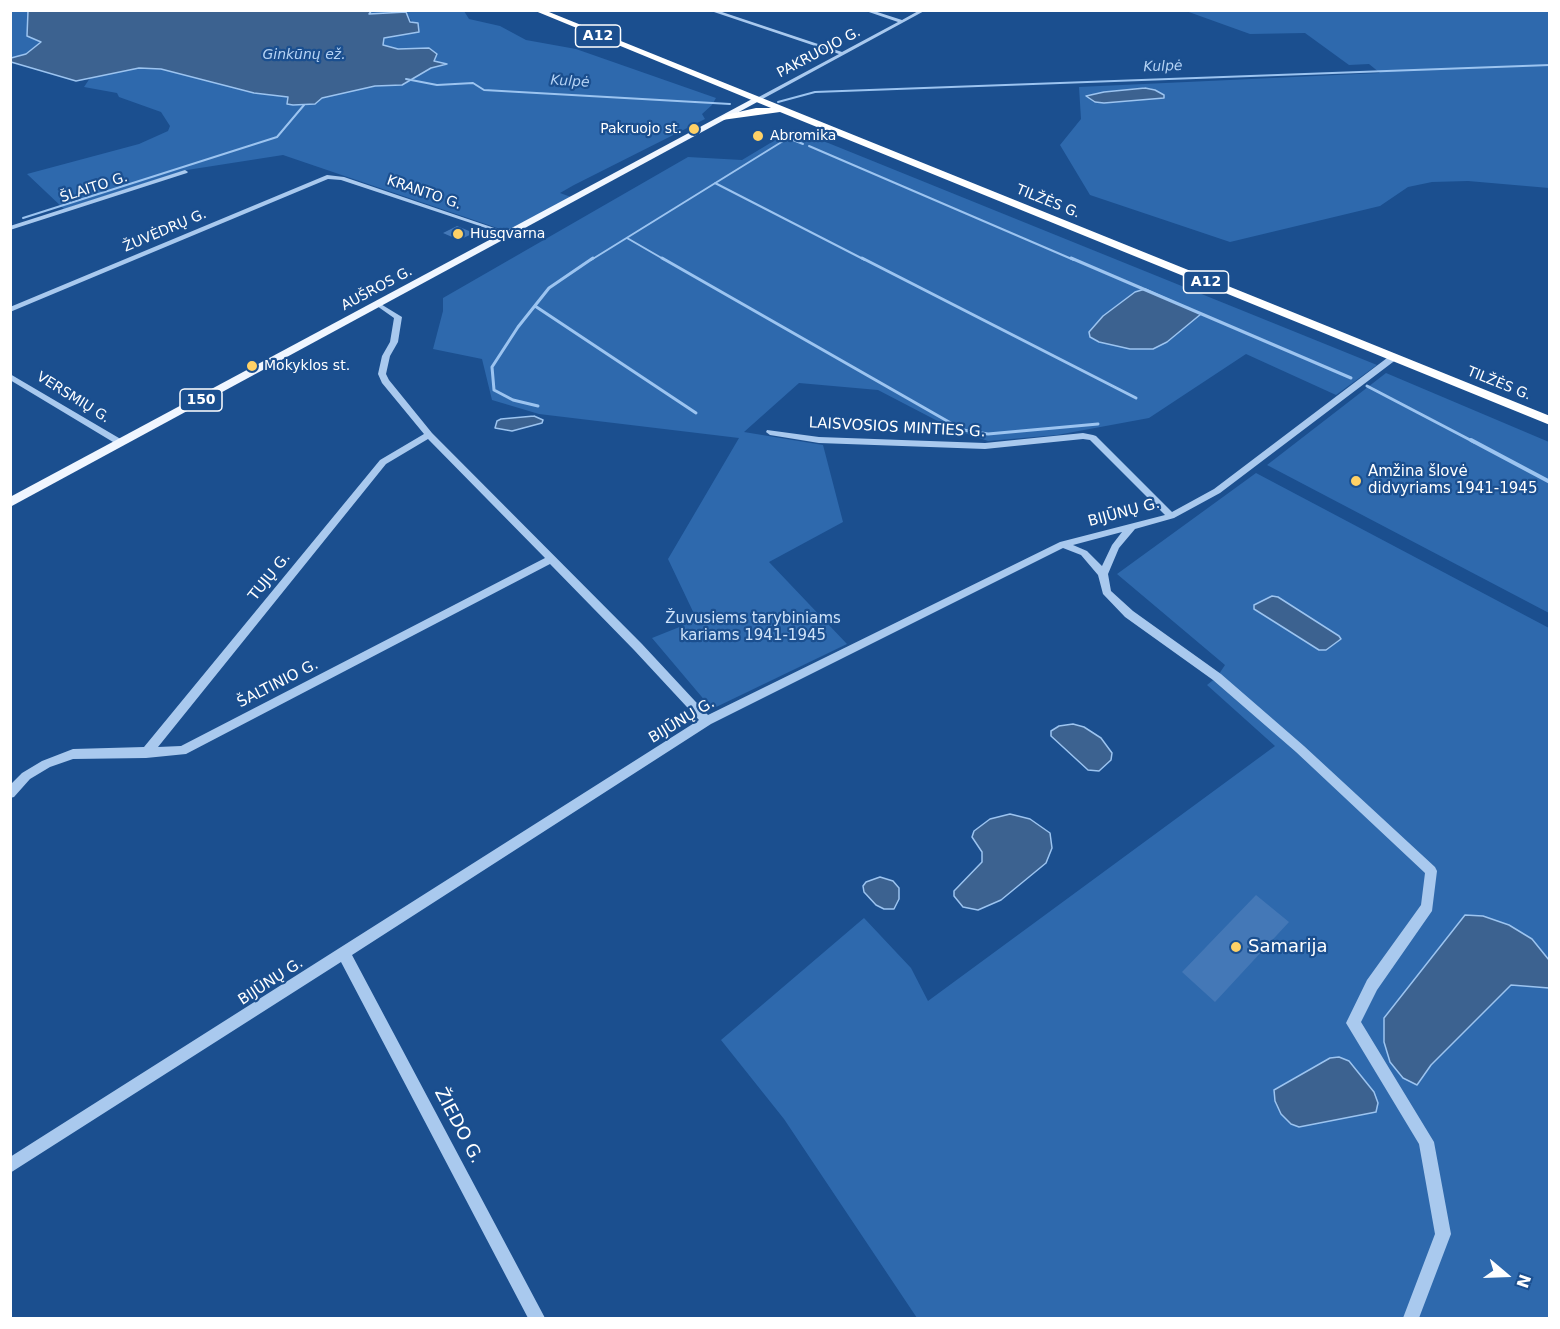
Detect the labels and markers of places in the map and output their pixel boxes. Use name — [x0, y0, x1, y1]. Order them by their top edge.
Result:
place label: Pakruojo st. — [600, 121, 682, 137]
marker: Pakruojo st. — [687, 122, 701, 136]
place label: Abromika — [770, 128, 836, 144]
marker: Abromika — [751, 129, 765, 143]
place label: Husqvarna — [470, 226, 545, 242]
marker: Husqvarna — [451, 227, 465, 241]
place label: Mokyklos st. — [264, 358, 350, 374]
marker: Mokyklos st. — [245, 359, 259, 373]
place label: Amžina šlovė didvyriams 1941-1945 — [1368, 463, 1537, 498]
marker: Amžina šlovė didvyriams 1941-1945 — [1349, 474, 1363, 488]
place label: Samarija — [1248, 936, 1327, 958]
marker: Samarija — [1229, 940, 1243, 954]

